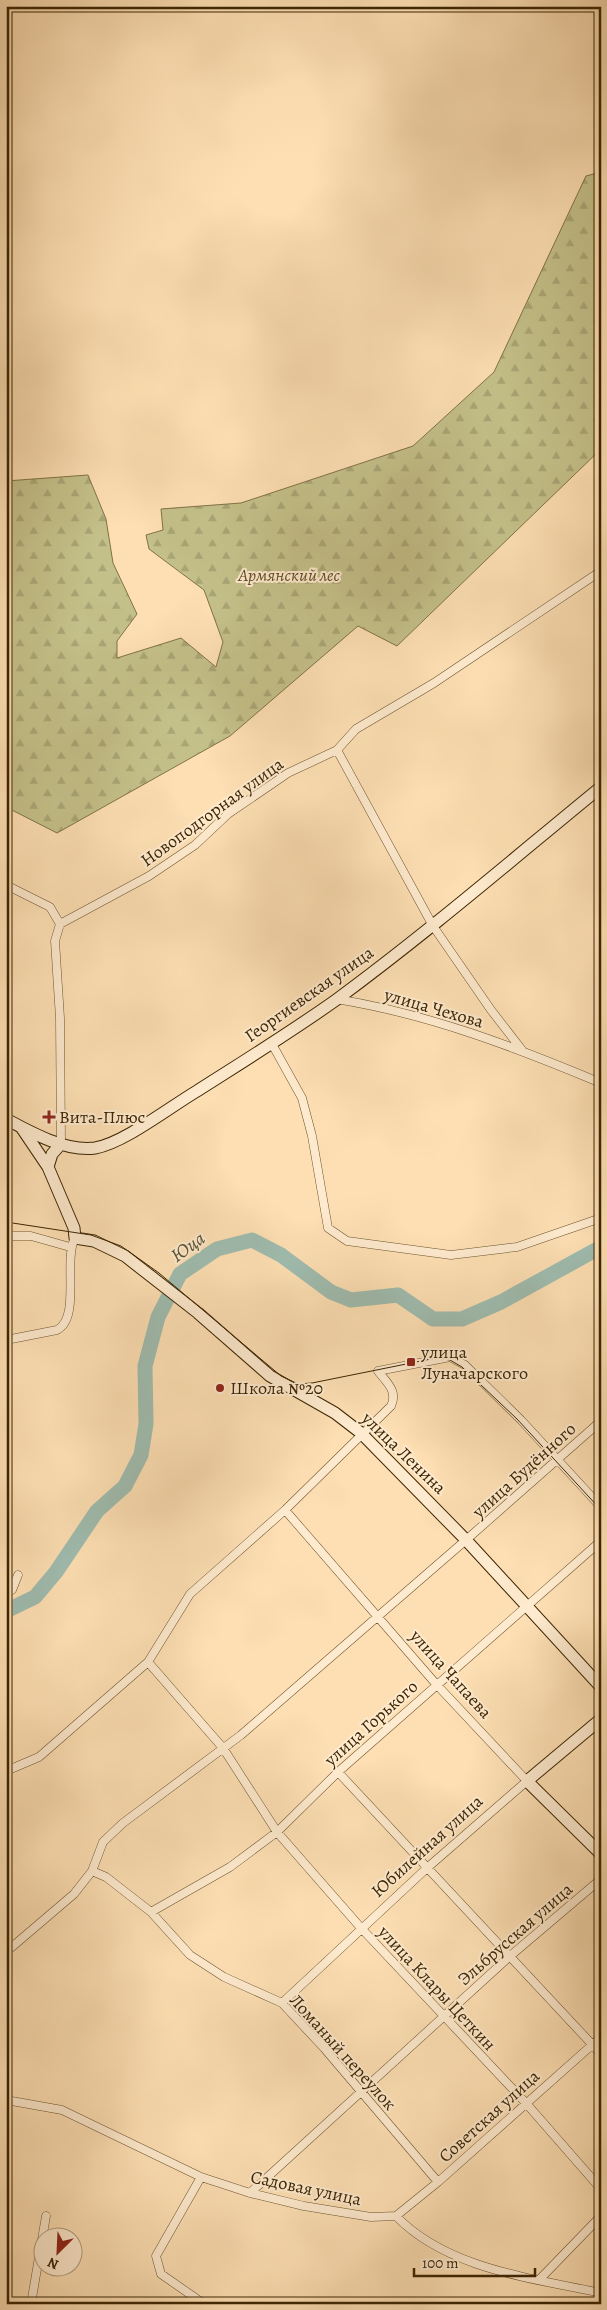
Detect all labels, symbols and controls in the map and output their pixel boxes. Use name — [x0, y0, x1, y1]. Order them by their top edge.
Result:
park label: Армянский лес — [237, 563, 340, 587]
street label: Новоподгорная улица — [136, 752, 289, 872]
street label: Георгиевская улица — [240, 940, 379, 1048]
street label: улица Чехова — [381, 982, 487, 1034]
place label: Вита-Плюс — [59, 1105, 146, 1129]
marker: Вита-Плюс — [43, 1111, 55, 1123]
water label: Юца — [165, 1226, 211, 1268]
place label: улица Луначарского — [420, 1340, 528, 1385]
marker: улица Луначарского — [405, 1356, 417, 1368]
place label: Школа №20 — [230, 1376, 323, 1400]
marker: Школа №20 — [214, 1382, 226, 1394]
street label: улица Ленина — [356, 1406, 452, 1500]
street label: улица Будённого — [466, 1417, 581, 1524]
street label: улица Чапаева — [404, 1624, 498, 1724]
street label: улица Горького — [318, 1675, 423, 1772]
street label: Юбилейная улица — [366, 1789, 489, 1903]
street label: Эльбрусская улица — [452, 1877, 578, 1991]
street label: улица Клары Цеткин — [372, 1920, 501, 2056]
street label: Ломаный переулок — [284, 1989, 402, 2115]
street label: Советская улица — [433, 2064, 545, 2168]
street label: Садовая улица — [248, 2165, 364, 2212]
north arrow — [32, 2228, 82, 2278]
scale bar — [414, 2245, 536, 2277]
text: N — [44, 2253, 61, 2274]
text: 100 m — [422, 2253, 459, 2273]

